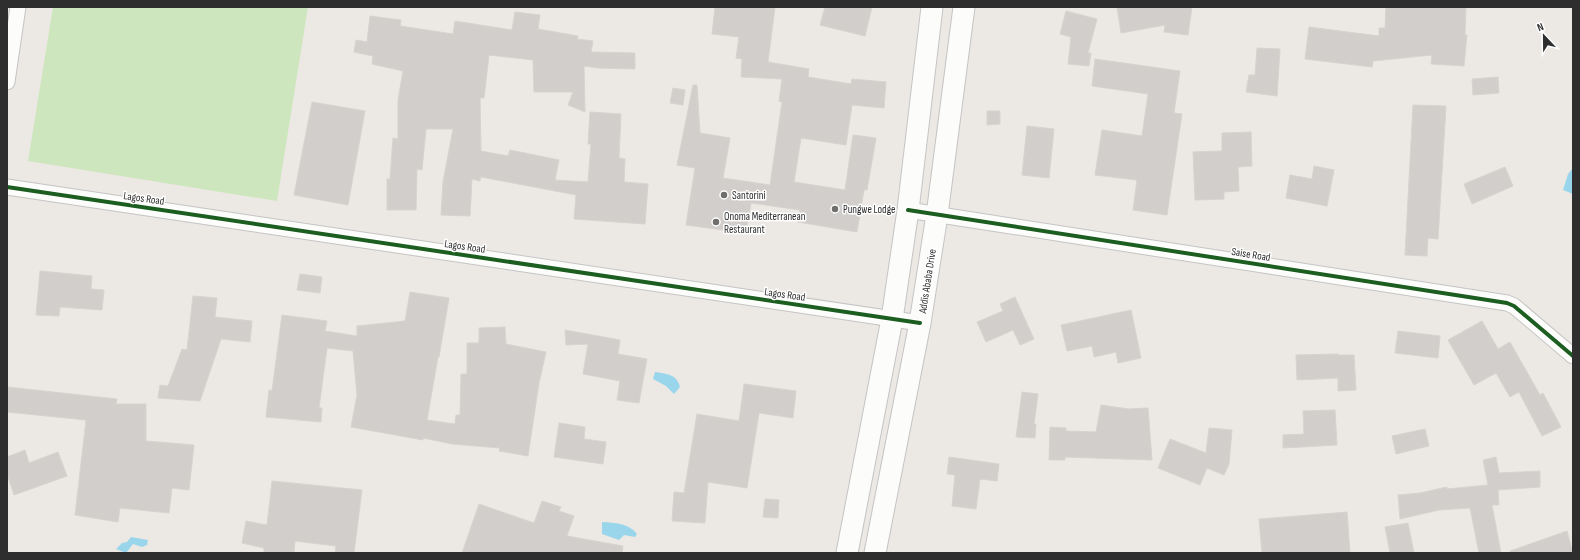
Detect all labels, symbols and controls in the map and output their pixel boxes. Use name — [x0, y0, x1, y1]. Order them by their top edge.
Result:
north arrow — [1524, 16, 1564, 56]
text: N — [1535, 20, 1546, 34]
street label: Lagos Road — [123, 189, 166, 208]
place label: Santorini — [732, 189, 766, 202]
marker: Santorini — [719, 190, 729, 200]
place label: Pungwe Lodge — [843, 203, 895, 216]
marker: Pungwe Lodge — [830, 204, 840, 214]
place label: Onoma Mediterranean Restaurant — [724, 210, 806, 236]
marker: Onoma Mediterranean Restaurant — [711, 217, 721, 227]
street label: Lagos Road — [444, 237, 487, 256]
street label: Saise Road — [1230, 245, 1272, 264]
street label: Addis Ababa Drive — [916, 248, 939, 315]
street label: Lagos Road — [764, 285, 807, 304]

